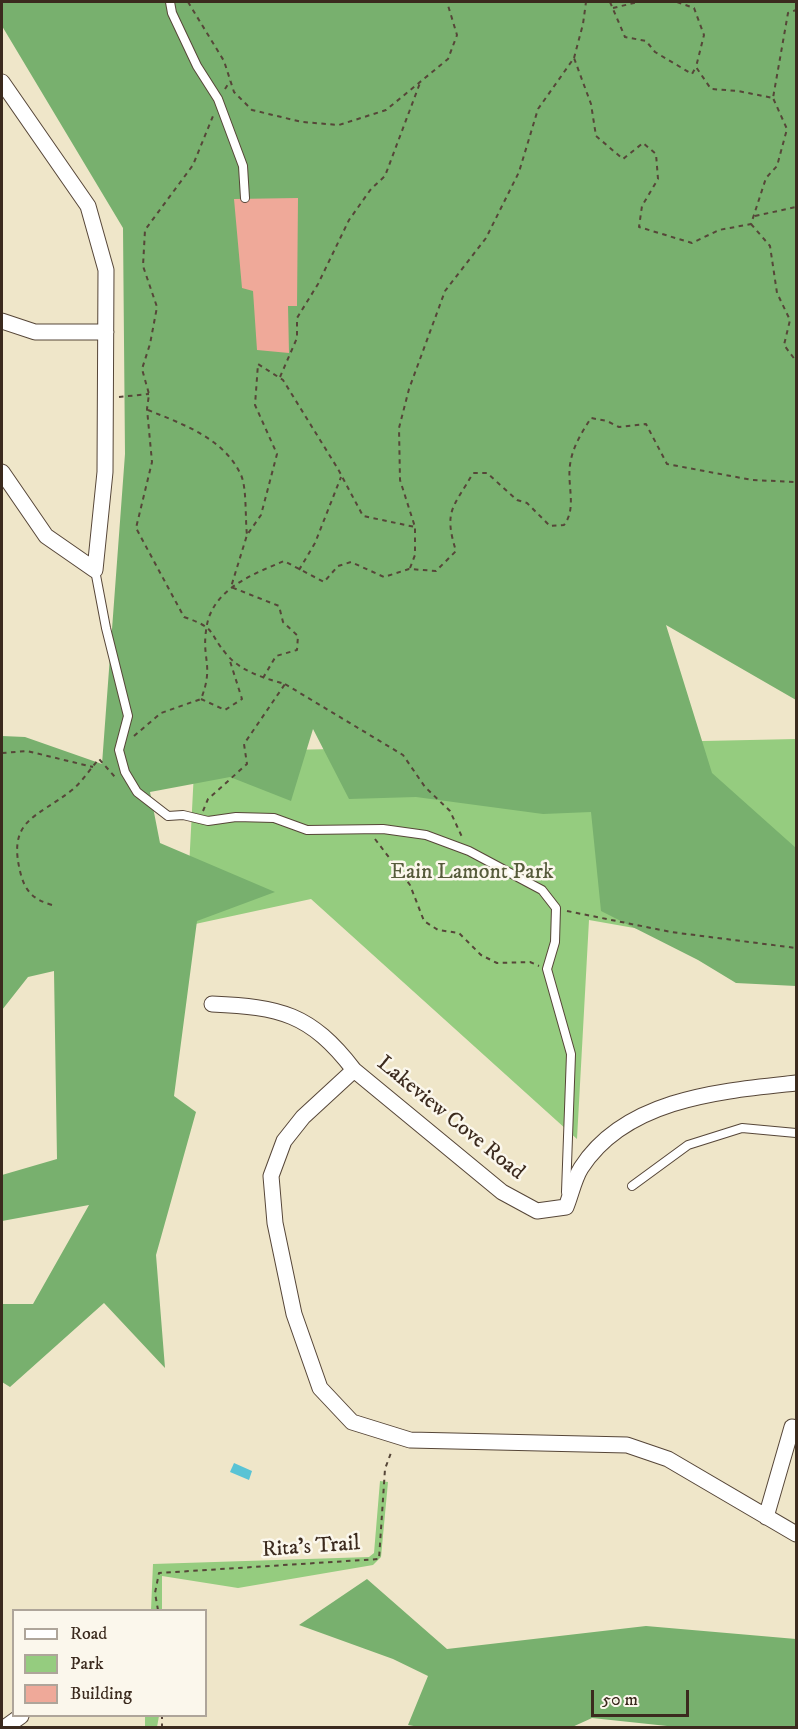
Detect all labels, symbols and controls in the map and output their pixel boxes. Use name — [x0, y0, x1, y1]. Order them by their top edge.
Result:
park label: Eain Lamont Park — [390, 860, 554, 886]
street label: Lakeview Cove Road — [371, 1051, 529, 1187]
street label: Rita's Trail — [261, 1531, 361, 1565]
legend — [12, 1609, 207, 1717]
text: Road — [70, 1623, 107, 1645]
text: Park — [70, 1653, 104, 1675]
scale bar — [594, 1678, 692, 1716]
text: Building — [70, 1683, 132, 1705]
text: 50 m — [602, 1689, 638, 1711]

